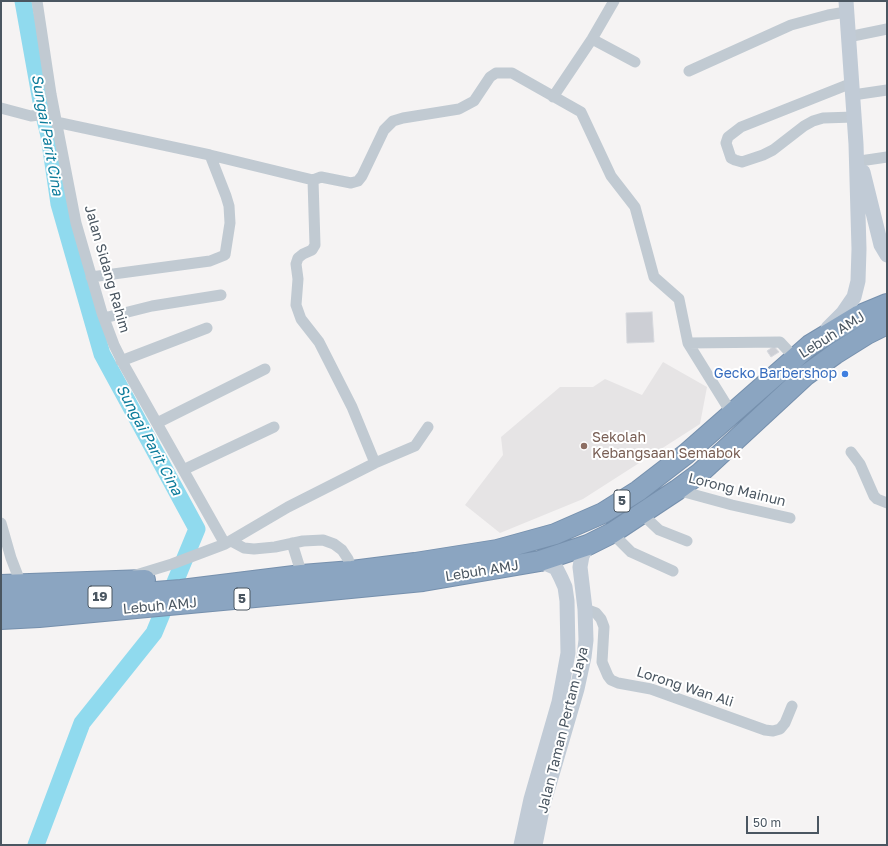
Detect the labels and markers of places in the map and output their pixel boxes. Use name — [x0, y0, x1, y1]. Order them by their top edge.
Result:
place label: Gecko Barbershop — [714, 366, 837, 382]
marker: Gecko Barbershop — [840, 369, 850, 379]
place label: Sekolah Kebangsaan Semabok — [592, 430, 741, 462]
marker: Sekolah Kebangsaan Semabok — [579, 441, 589, 451]

